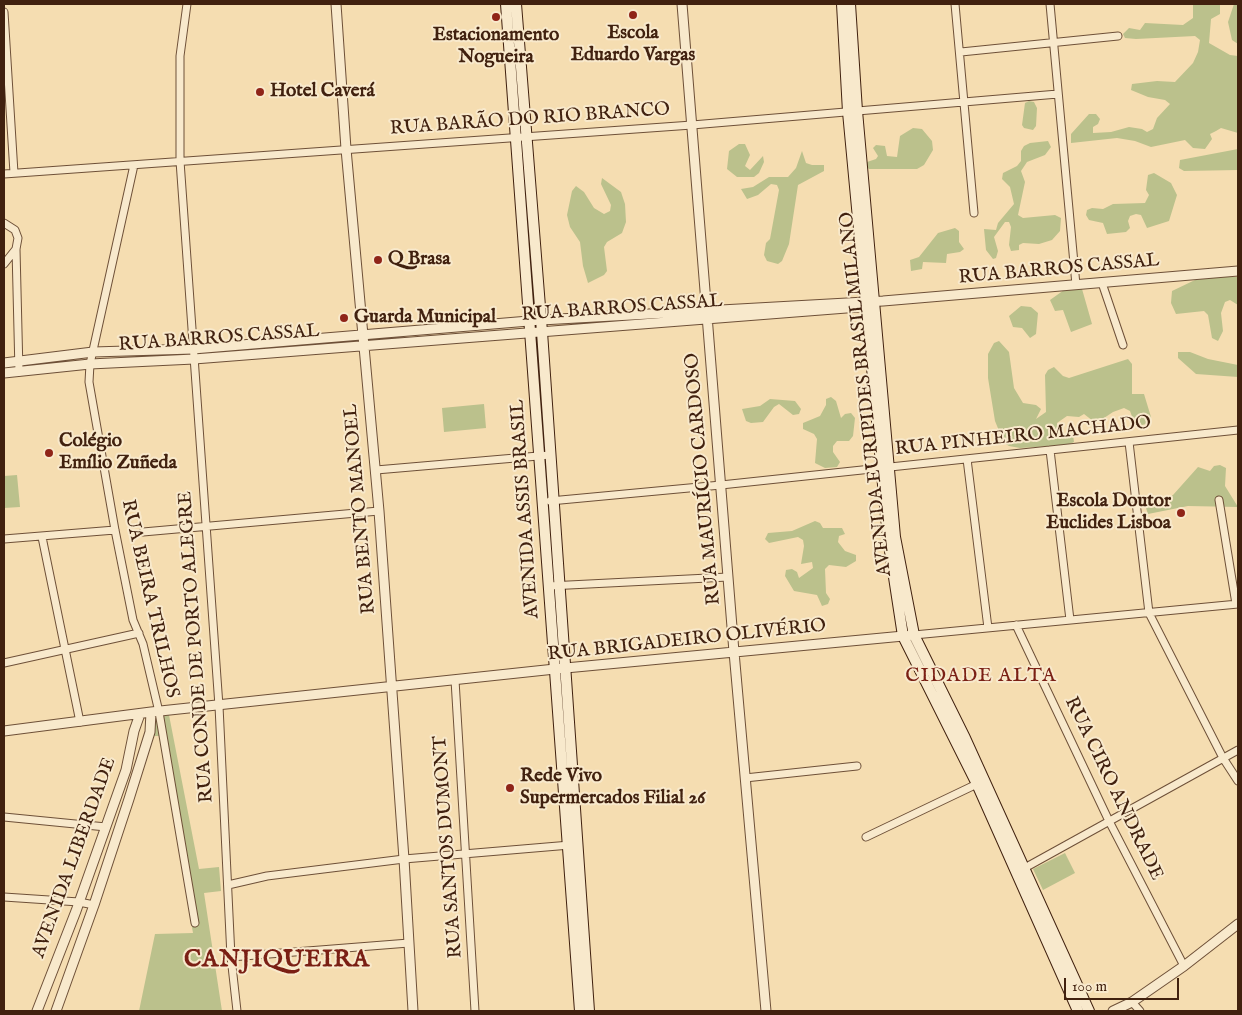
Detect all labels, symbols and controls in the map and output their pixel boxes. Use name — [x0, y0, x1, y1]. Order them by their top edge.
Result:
marker: Escola Eduardo Vargas — [627, 9, 639, 21]
marker: Estacionamento Nogueira — [490, 11, 502, 23]
place label: Escola Eduardo Vargas — [571, 23, 695, 67]
place label: Estacionamento Nogueira — [433, 25, 559, 69]
place label: Hotel Caverá — [270, 81, 375, 103]
marker: Hotel Caverá — [254, 86, 266, 98]
street label: RUA BARÃO DO RIO BRANCO — [389, 99, 671, 141]
street label: AVENIDA EURIPIDES BRASIL MILANO — [837, 211, 897, 577]
place label: Q Brasa — [388, 249, 450, 271]
street label: RUA BARROS CASSAL — [958, 250, 1160, 290]
marker: Q Brasa — [372, 254, 384, 266]
street label: RUA BARROS CASSAL — [521, 291, 723, 327]
place label: Guarda Municipal — [354, 307, 496, 329]
marker: Guarda Municipal — [338, 312, 350, 324]
street label: RUA BARROS CASSAL — [118, 321, 320, 357]
street label: RUA MAURÍCIO CARDOSO — [682, 352, 726, 606]
street label: AVENIDA ASSIS BRASIL — [507, 399, 545, 619]
street label: RUA BENTO MANOEL — [340, 403, 382, 615]
street label: RUA PINHEIRO MACHADO — [894, 412, 1152, 462]
place label: Colégio Emílio Zuñeda — [59, 431, 177, 475]
marker: Colégio Emílio Zuñeda — [43, 447, 55, 459]
street label: RUA CONDE DE PORTO ALEGRE — [175, 490, 219, 804]
place label: Escola Doutor Euclides Lisboa — [1046, 491, 1171, 535]
street label: RUA BEIRA TRILHOS — [115, 498, 183, 700]
marker: Escola Doutor Euclides Lisboa — [1175, 507, 1187, 519]
street label: RUA BRIGADEIRO OLIVÉRIO — [547, 615, 827, 667]
district label: CIDADE ALTA — [904, 665, 1058, 689]
street label: RUA CIRO ANDRADE — [1059, 694, 1167, 884]
street label: RUA SANTOS DUMONT — [430, 735, 468, 959]
street label: AVENIDA LIBERDADE — [28, 755, 122, 961]
place label: Rede Vivo Supermercados Filial 26 — [520, 766, 705, 810]
marker: Rede Vivo Supermercados Filial 26 — [504, 782, 516, 794]
district label: CANJIQUEIRA — [183, 947, 371, 975]
scale bar — [1067, 968, 1182, 1000]
text: 100 m — [1072, 977, 1107, 996]

